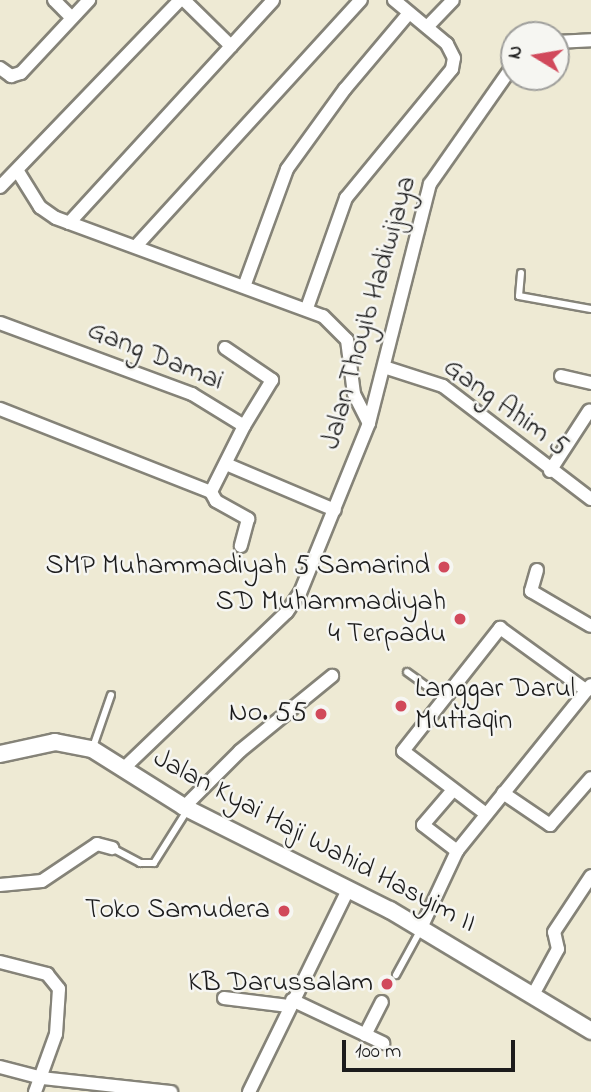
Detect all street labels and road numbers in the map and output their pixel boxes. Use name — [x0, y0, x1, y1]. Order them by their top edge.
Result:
street label: Jalan Thoyib Hadiwijaya — [315, 173, 425, 453]
street label: Gang Damai — [82, 315, 228, 399]
street label: Gang Ahim 5 — [436, 351, 574, 465]
street label: Jalan Kyai Haji Wahid Hasyim II — [147, 742, 481, 942]

